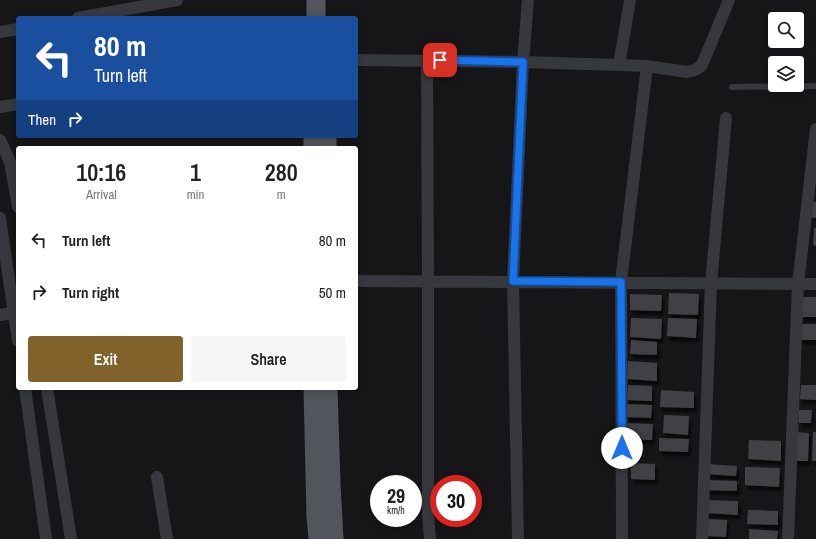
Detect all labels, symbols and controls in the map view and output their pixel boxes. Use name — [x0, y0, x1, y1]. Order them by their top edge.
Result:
map controls — [768, 12, 804, 92]
button: search — [768, 12, 804, 48]
text: 80 m — [94, 27, 146, 65]
icon: left — [28, 32, 80, 84]
pin — [423, 43, 457, 77]
icon: arrive — [429, 49, 451, 71]
button: layers — [768, 56, 804, 92]
text: Turn left — [94, 63, 147, 88]
icon: right — [64, 108, 86, 130]
text: Then — [28, 109, 56, 130]
text: 10:16 — [76, 156, 126, 188]
text: 1 — [190, 156, 201, 188]
text: 280 — [265, 156, 298, 188]
text: Arrival — [86, 186, 117, 203]
text: min — [187, 186, 204, 203]
text: m — [277, 186, 286, 203]
icon: left — [28, 229, 50, 251]
text: Turn left — [62, 230, 110, 251]
text: 80 m — [319, 230, 346, 251]
icon: right — [28, 281, 50, 303]
text: Turn right — [62, 282, 119, 303]
text: 50 m — [319, 282, 346, 303]
button: Exit — [28, 336, 183, 382]
button: Share — [191, 336, 346, 382]
position arrow — [601, 427, 643, 469]
speed limit sign: 30 — [430, 475, 482, 527]
text: 29 — [387, 482, 405, 509]
text: km/h — [387, 504, 405, 517]

